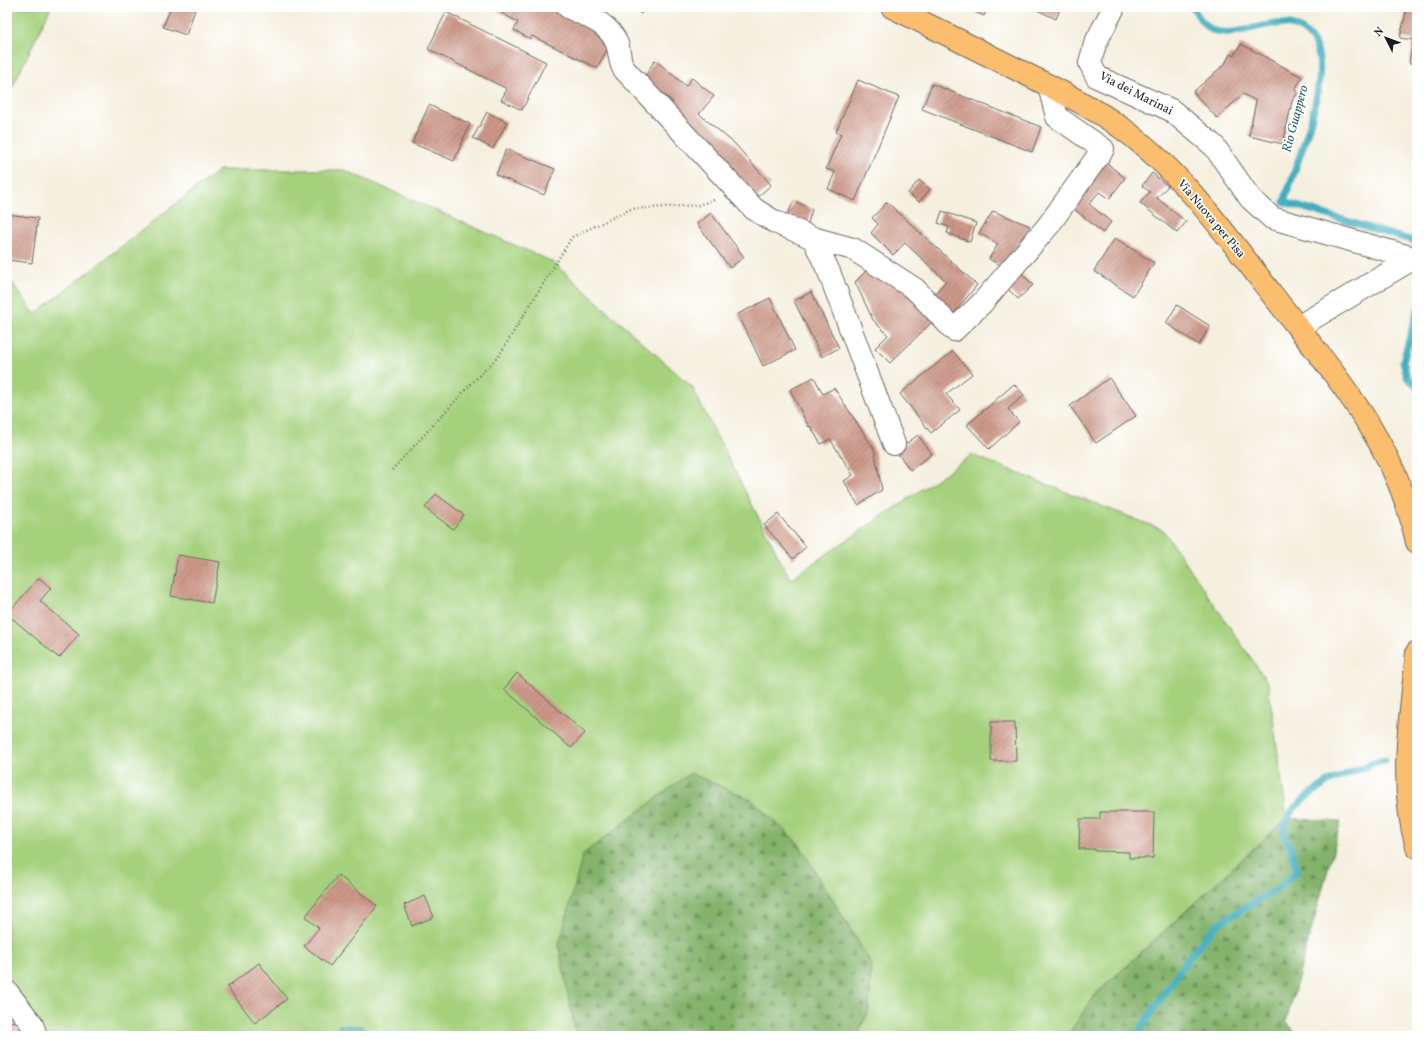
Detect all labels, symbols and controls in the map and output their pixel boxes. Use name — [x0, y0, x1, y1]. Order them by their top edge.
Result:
north arrow — [1366, 18, 1406, 58]
text: N — [1371, 24, 1388, 40]
street label: Via dei Marinai — [1096, 69, 1176, 120]
water label: Rio Guappero — [1278, 83, 1314, 155]
street label: Via Nuova per Pisa — [1173, 176, 1249, 262]

